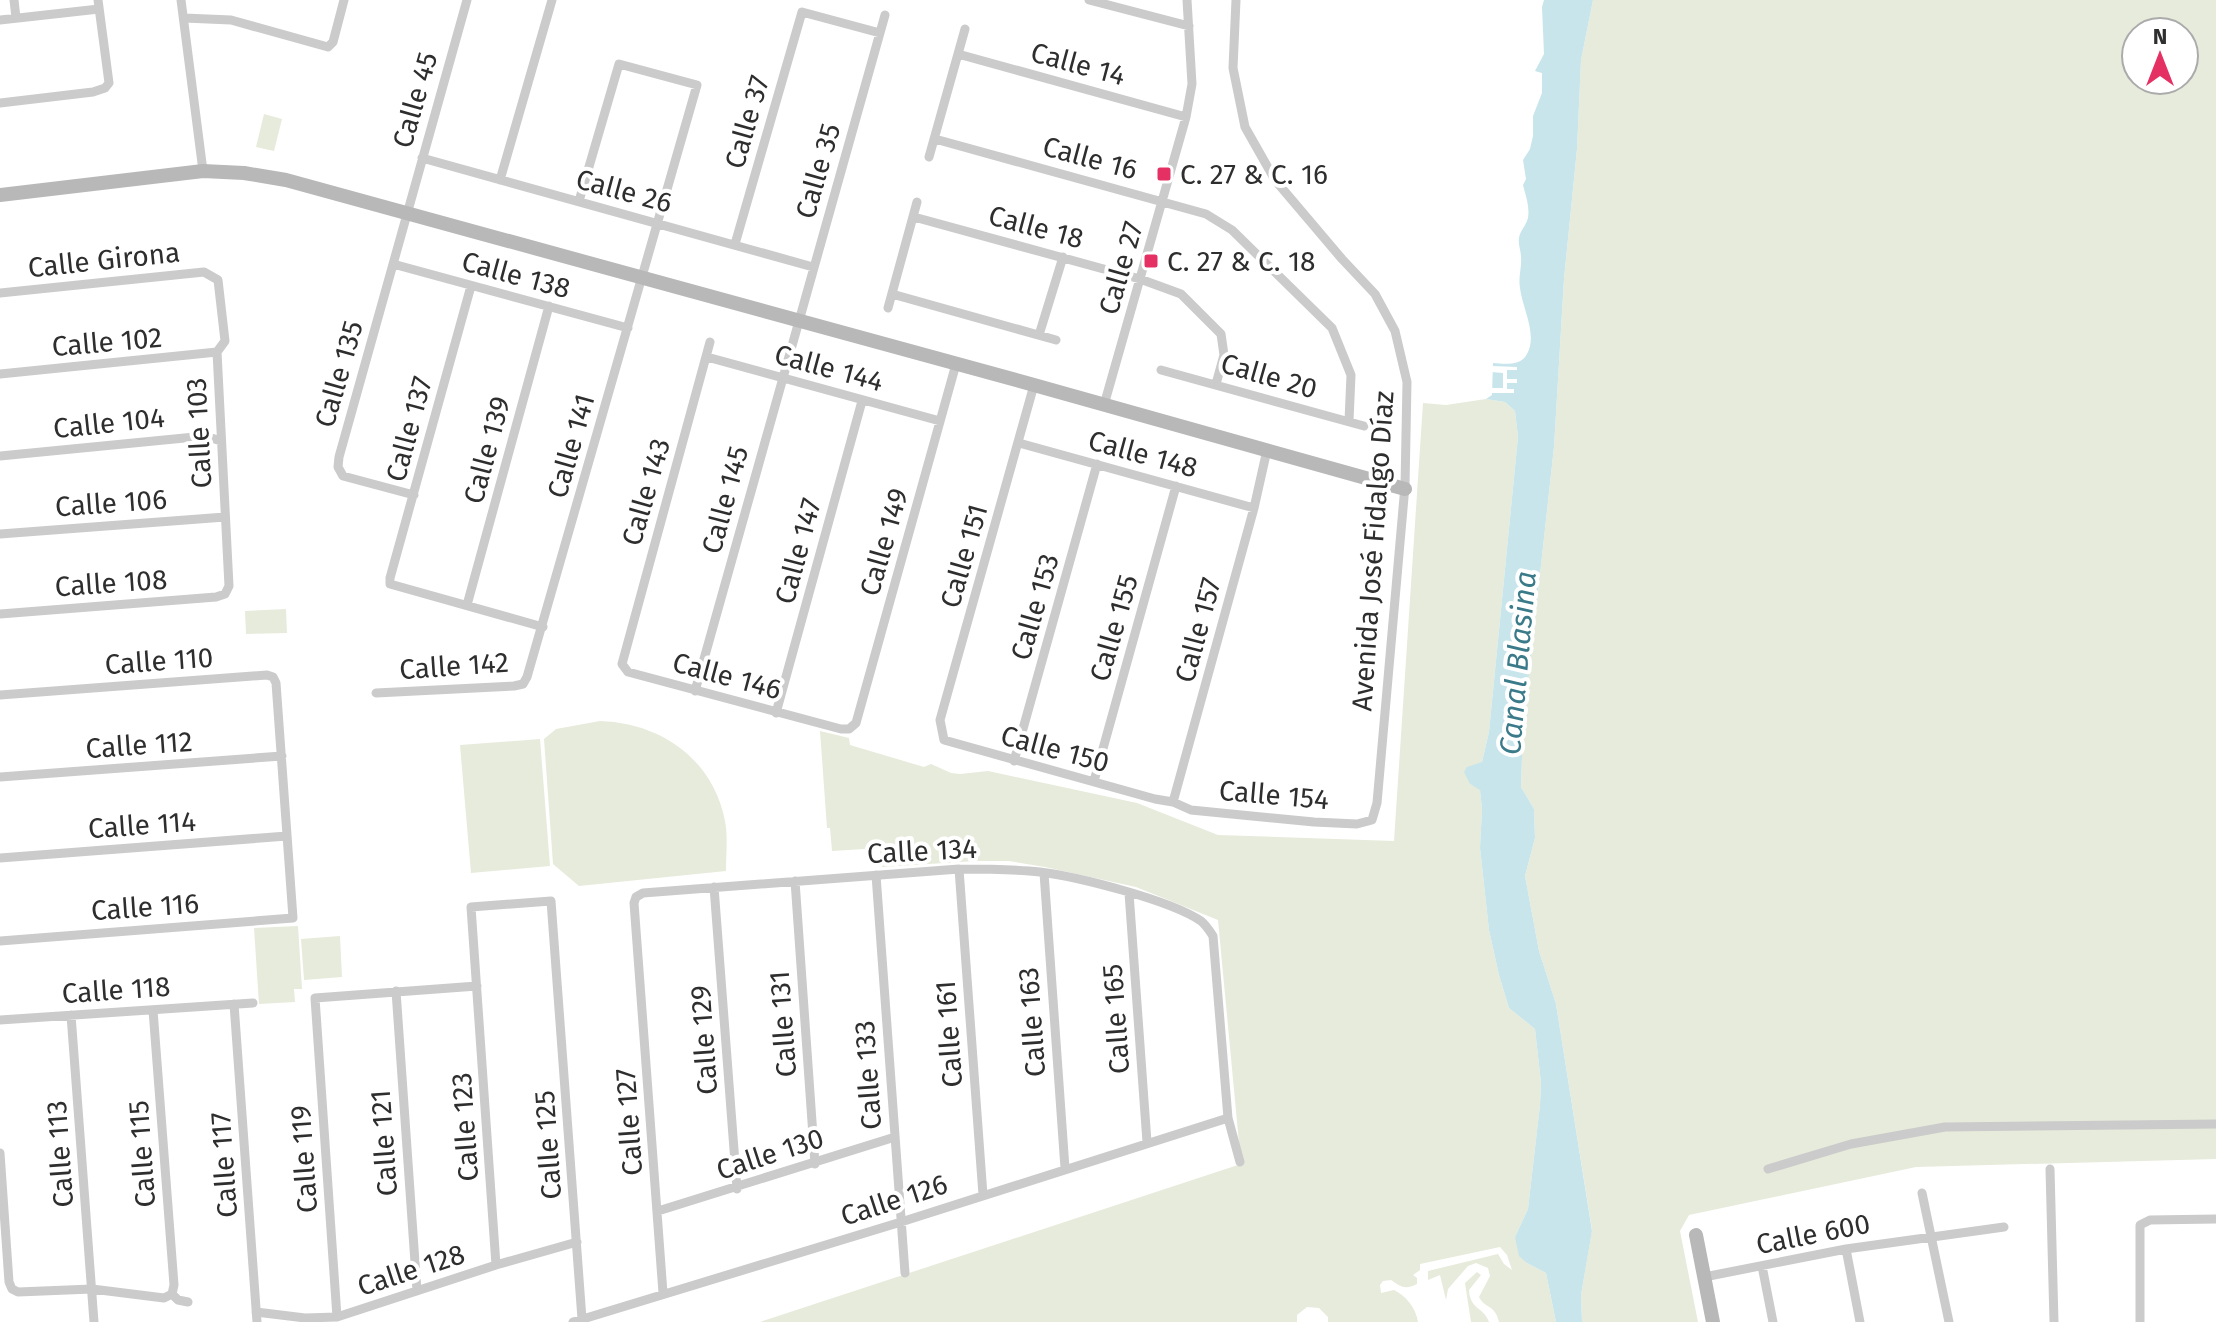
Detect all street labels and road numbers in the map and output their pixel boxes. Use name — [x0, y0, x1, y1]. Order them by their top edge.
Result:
street label: Calle 14 — [1027, 36, 1129, 92]
street label: Calle 45 — [386, 48, 444, 152]
street label: Calle 37 — [718, 72, 776, 172]
street label: Calle 35 — [789, 120, 847, 222]
street label: Calle 16 — [1039, 130, 1141, 186]
street label: Calle 26 — [572, 162, 676, 220]
street label: Calle 18 — [985, 199, 1087, 255]
street label: Calle 27 — [1092, 218, 1150, 318]
street label: Calle Girona — [26, 236, 182, 284]
street label: Calle 138 — [458, 245, 574, 305]
street label: Calle 135 — [308, 317, 370, 431]
street label: Calle 102 — [50, 321, 164, 363]
street label: Calle 144 — [771, 338, 887, 398]
street label: Calle 20 — [1217, 347, 1321, 405]
street label: Calle 137 — [379, 373, 439, 485]
street label: Calle 103 — [180, 377, 218, 489]
street label: Calle 141 — [540, 390, 602, 502]
street label: Avenida José Fidalgo Díaz — [1345, 390, 1401, 712]
street label: Calle 139 — [457, 393, 517, 507]
street label: Calle 104 — [52, 401, 166, 445]
street label: Calle 148 — [1085, 424, 1201, 484]
street label: Calle 143 — [615, 435, 677, 549]
street label: Calle 145 — [695, 443, 755, 557]
street label: Calle 106 — [54, 483, 168, 523]
street label: Calle 149 — [853, 484, 915, 600]
street label: Calle 147 — [768, 495, 828, 607]
street label: Calle 151 — [934, 500, 994, 612]
street label: Calle 153 — [1004, 550, 1066, 664]
street label: Calle 108 — [54, 563, 168, 603]
street label: Calle 155 — [1083, 571, 1145, 685]
street label: Calle 157 — [1168, 574, 1228, 686]
street label: Calle 110 — [104, 641, 214, 681]
street label: Calle 142 — [398, 646, 510, 686]
street label: Calle 146 — [669, 646, 785, 706]
street label: Calle 150 — [997, 719, 1113, 779]
street label: Calle 112 — [84, 725, 194, 765]
street label: Calle 154 — [1218, 774, 1331, 816]
street label: Calle 114 — [87, 805, 197, 845]
street label: Calle 134 — [866, 832, 978, 870]
street label: Calle 116 — [90, 887, 200, 927]
street label: Calle 165 — [1096, 963, 1136, 1075]
street label: Calle 163 — [1012, 966, 1052, 1078]
street label: Calle 118 — [61, 970, 171, 1010]
street label: Calle 131 — [763, 970, 803, 1078]
street label: Calle 161 — [929, 979, 969, 1089]
street label: Calle 129 — [684, 984, 724, 1096]
street label: Calle 133 — [848, 1019, 888, 1131]
street label: Calle 127 — [609, 1067, 649, 1177]
street label: Calle 123 — [445, 1071, 485, 1183]
street label: Calle 121 — [364, 1089, 404, 1197]
street label: Calle 125 — [528, 1089, 568, 1201]
street label: Calle 113 — [40, 1099, 80, 1209]
street label: Calle 115 — [122, 1099, 162, 1209]
street label: Calle 119 — [284, 1104, 324, 1214]
street label: Calle 117 — [204, 1111, 244, 1219]
street label: Calle 130 — [712, 1121, 828, 1187]
street label: Calle 126 — [836, 1167, 952, 1233]
street label: Calle 600 — [1753, 1207, 1873, 1261]
street label: Calle 128 — [353, 1237, 469, 1303]

